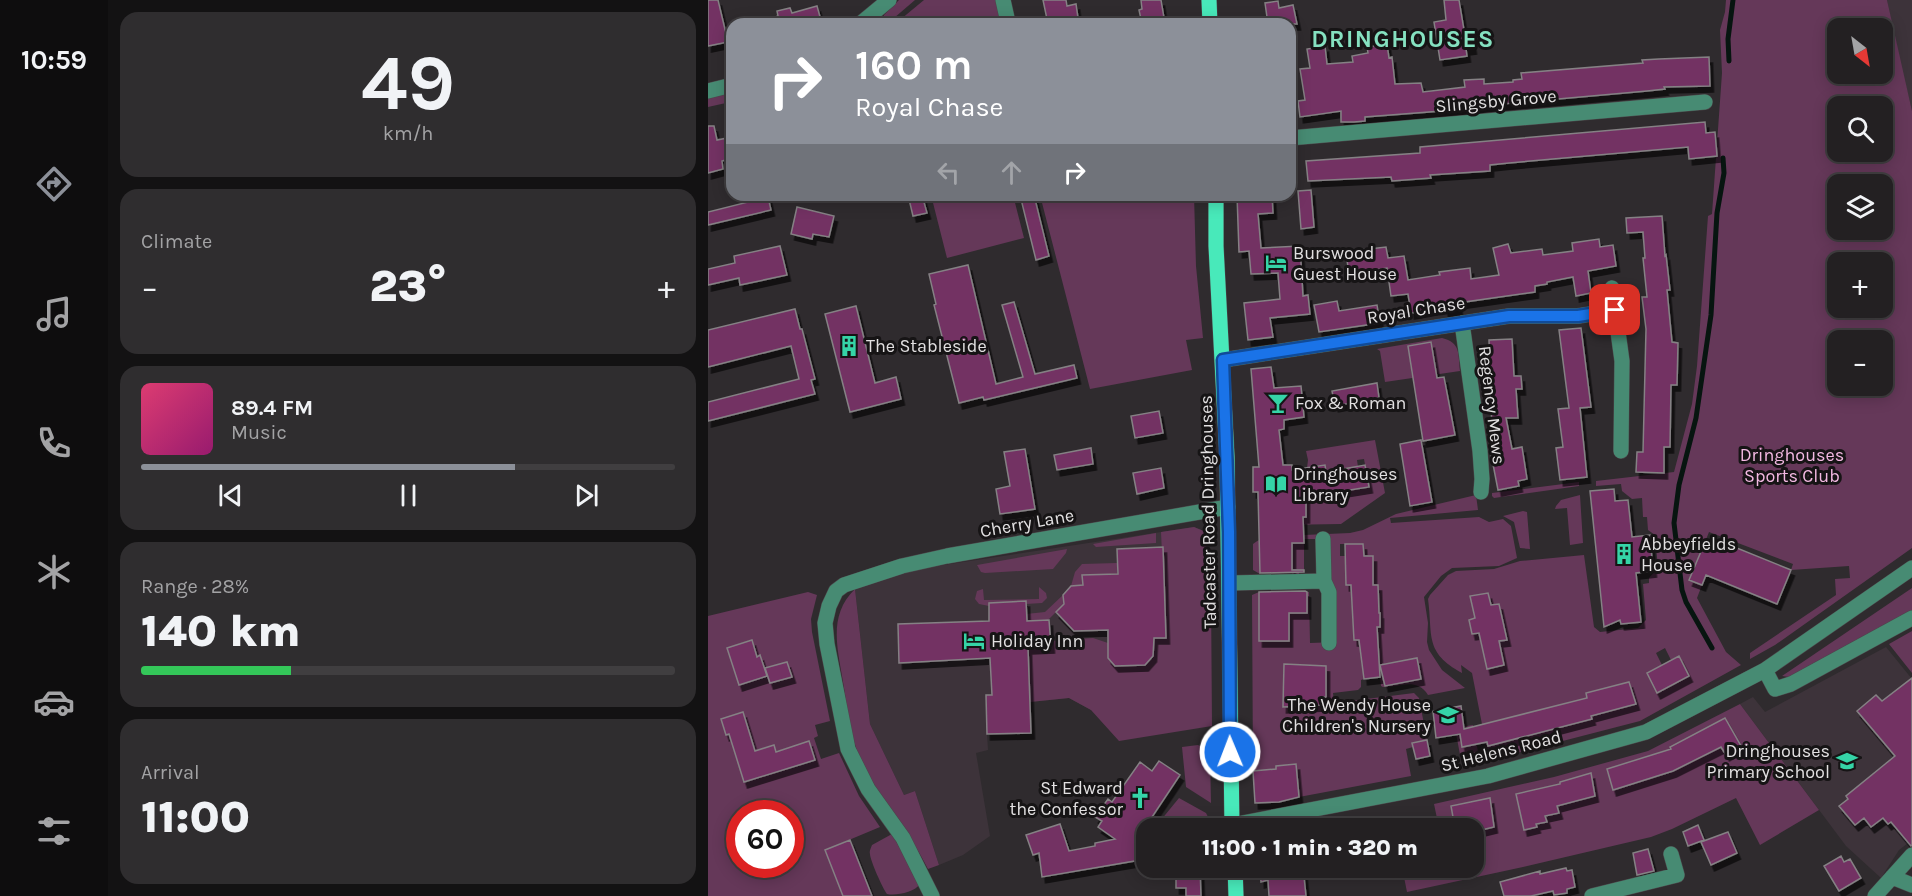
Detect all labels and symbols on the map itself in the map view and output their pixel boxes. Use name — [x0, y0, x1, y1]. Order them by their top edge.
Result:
north arrow — [1827, 18, 1893, 84]
district label: DRINGHOUSES — [1311, 25, 1495, 53]
street label: Slingsby Grove — [1435, 85, 1557, 117]
place label: Burswood Guest House — [1293, 242, 1397, 285]
hotel icon: Burswood Guest House — [1264, 251, 1288, 275]
pin — [1589, 284, 1640, 335]
street label: Royal Chase — [1365, 291, 1467, 329]
building icon: The Stableside — [837, 334, 861, 358]
place label: The Stableside — [866, 335, 987, 357]
street label: Regency Mews — [1474, 344, 1510, 466]
bar icon: Fox & Roman — [1266, 391, 1290, 415]
place label: Fox & Roman — [1295, 392, 1406, 414]
street label: Tadcaster Road Dringhouses — [1195, 395, 1221, 629]
park label: Dringhouses Sports Club — [1740, 444, 1844, 487]
place label: Dringhouses Library — [1293, 463, 1398, 506]
library icon: Dringhouses Library — [1264, 472, 1288, 496]
street label: Cherry Lane — [978, 504, 1076, 542]
place label: Abbeyfields House — [1641, 533, 1736, 576]
building icon: Abbeyfields House — [1612, 542, 1636, 566]
hotel icon: Holiday Inn — [962, 629, 986, 653]
place label: Holiday Inn — [991, 630, 1083, 652]
place label: The Wendy House Children's Nursery — [1282, 694, 1432, 737]
school or university icon: The Wendy House Children's Nursery — [1436, 703, 1460, 727]
position arrow — [1198, 720, 1262, 784]
street label: St Helens Road — [1438, 725, 1564, 777]
place label: Dringhouses Primary School — [1707, 740, 1830, 783]
school or university icon: Dringhouses Primary School — [1835, 749, 1859, 773]
place label: St Edward the Confessor — [1009, 777, 1123, 820]
church icon: St Edward the Confessor — [1128, 786, 1152, 810]
speed limit sign: 60 — [726, 800, 804, 878]

